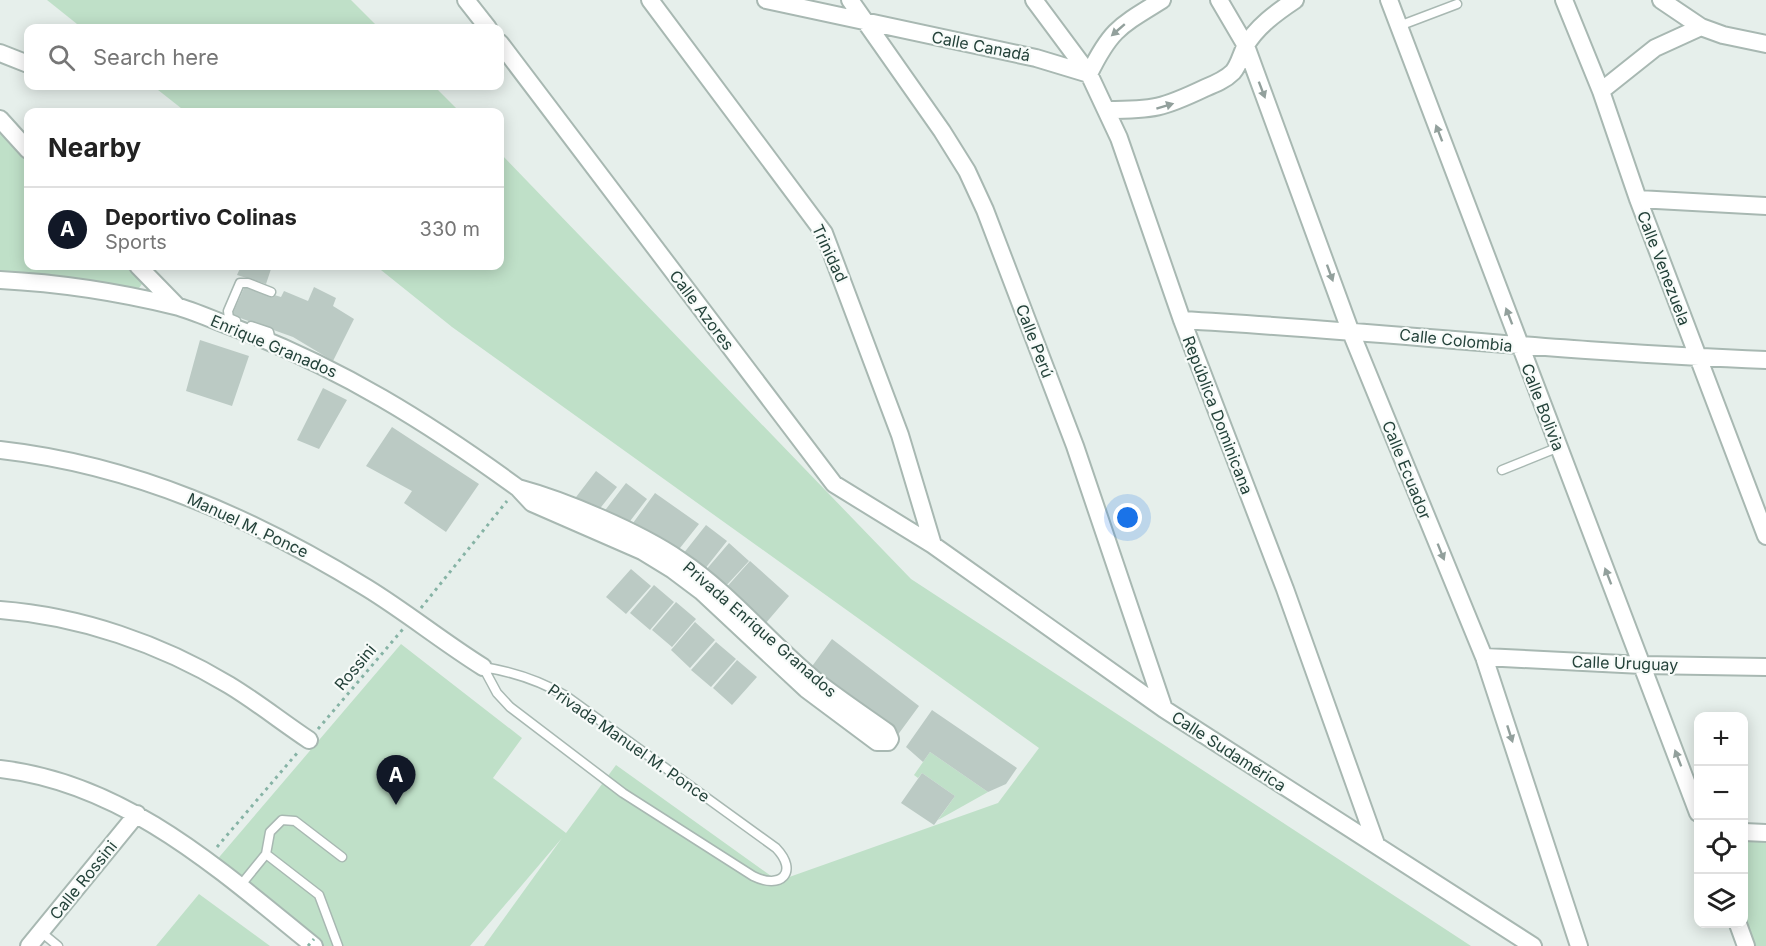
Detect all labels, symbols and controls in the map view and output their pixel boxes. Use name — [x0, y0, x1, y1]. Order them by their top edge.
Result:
one-way arrow — [1110, 23, 1125, 36]
search box — [24, 24, 504, 90]
street label: Calle Canadá — [930, 27, 1032, 65]
icon: search — [45, 41, 78, 74]
text: Search here — [93, 44, 219, 70]
one-way arrow — [1258, 81, 1268, 99]
one-way arrow — [1156, 101, 1174, 110]
one-way arrow — [1434, 124, 1444, 142]
text: Nearby — [48, 132, 141, 163]
text: Deportivo Colinas — [105, 204, 297, 230]
street label: Calle Venezuela — [1633, 208, 1695, 328]
text: A — [60, 217, 75, 241]
text: 330 m — [420, 217, 480, 241]
street label: Trinidad — [808, 221, 852, 285]
text: Sports — [105, 230, 167, 254]
one-way arrow — [1325, 264, 1335, 282]
street label: Calle Azores — [665, 266, 739, 354]
street label: Calle Perú — [1012, 301, 1058, 381]
one-way arrow — [1503, 306, 1513, 324]
street label: Enrique Granados — [208, 310, 340, 382]
street label: Calle Colombia — [1398, 324, 1514, 356]
street label: República Dominicana — [1179, 333, 1257, 497]
street label: Calle Bolivia — [1517, 361, 1569, 453]
street label: Calle Ecuador — [1378, 418, 1436, 522]
street label: Manuel M. Ponce — [184, 488, 312, 562]
your location — [1113, 503, 1142, 532]
one-way arrow — [1436, 543, 1446, 561]
street label: Privada Enrique Granados — [679, 557, 841, 701]
one-way arrow — [1603, 567, 1613, 585]
street label: Rossini — [330, 640, 380, 694]
street label: Calle Uruguay — [1571, 651, 1679, 675]
street label: Privada Manuel M. Ponce — [544, 680, 714, 806]
street label: Calle Sudamérica — [1168, 707, 1290, 795]
map controls — [1694, 712, 1748, 928]
button: + — [1694, 712, 1748, 766]
one-way arrow — [1505, 725, 1515, 743]
one-way arrow — [1672, 749, 1682, 767]
pin: A — [376, 756, 416, 805]
button: − — [1694, 766, 1748, 820]
button: locate — [1694, 820, 1748, 874]
street label: Calle Rossini — [45, 836, 121, 924]
button: layers — [1694, 874, 1748, 928]

